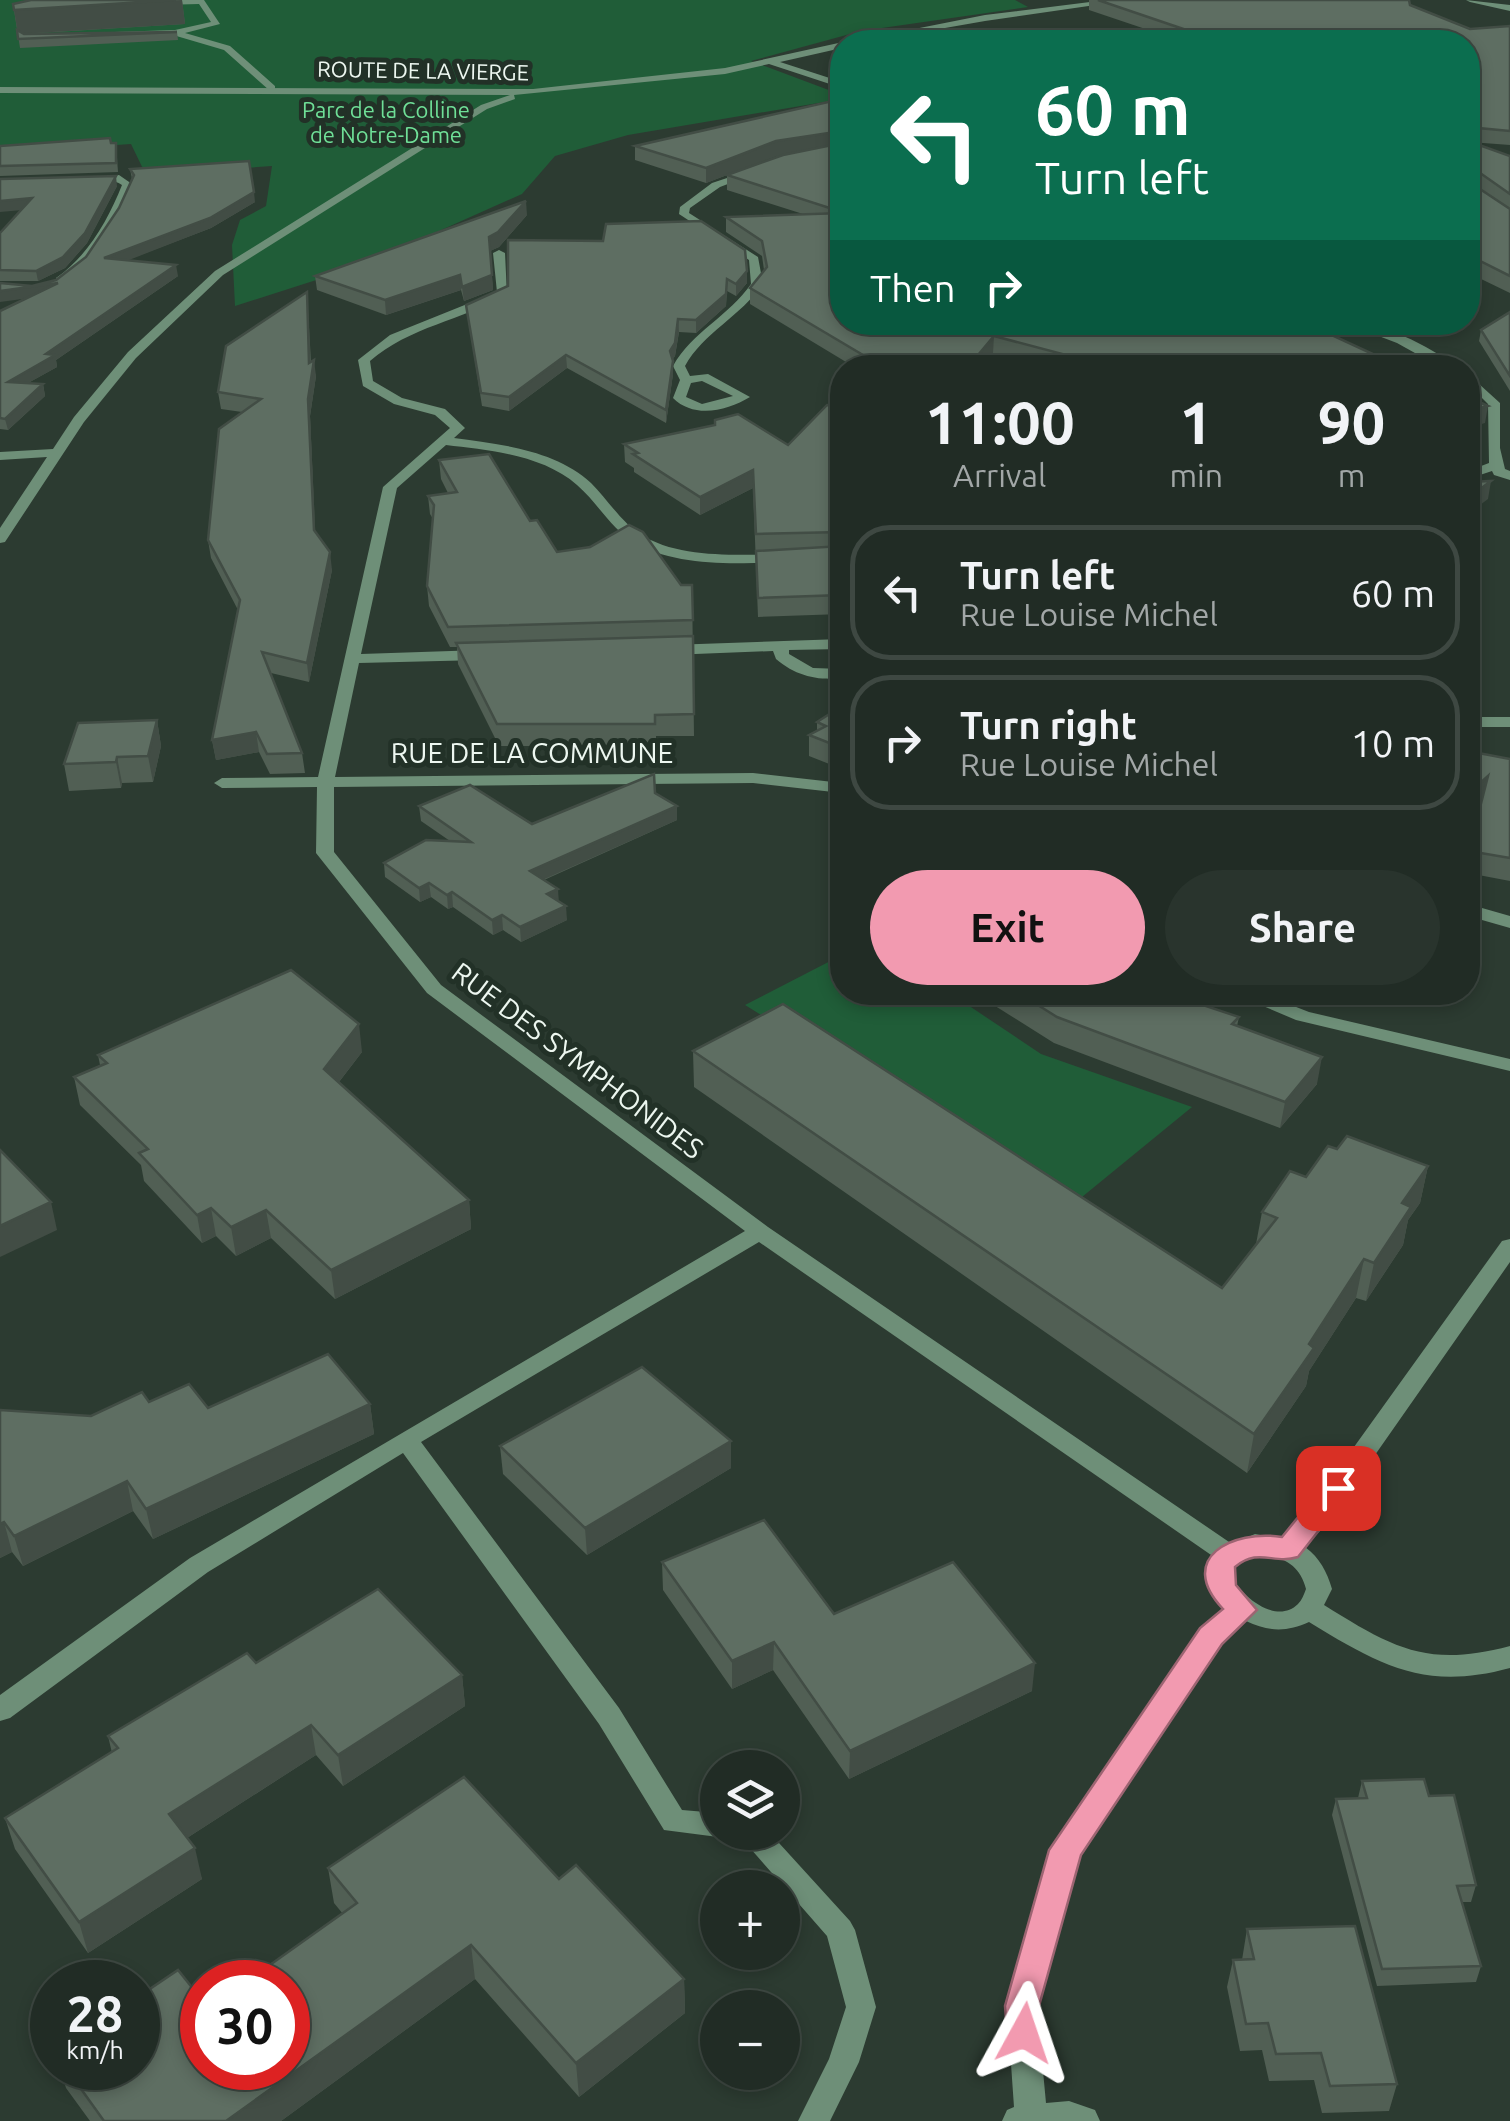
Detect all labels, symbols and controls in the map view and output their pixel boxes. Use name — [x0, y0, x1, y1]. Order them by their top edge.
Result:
street label: ROUTE DE LA VIERGE — [317, 56, 529, 84]
icon: left — [870, 70, 1000, 200]
text: 60 m — [1035, 70, 1191, 148]
park label: Parc de la Colline de Notre-Dame — [302, 97, 470, 147]
text: Turn left — [1035, 152, 1209, 203]
icon: right — [976, 260, 1031, 315]
text: Then — [870, 267, 956, 309]
text: 11:00 — [925, 388, 1075, 455]
text: 1 — [1179, 388, 1213, 455]
text: 90 — [1318, 388, 1385, 455]
text: Arrival — [953, 457, 1046, 493]
text: min — [1169, 457, 1223, 493]
text: m — [1338, 457, 1365, 493]
text: Turn left — [960, 554, 1115, 596]
icon: left — [875, 565, 930, 620]
text: 60 m — [1351, 572, 1435, 614]
text: Rue Louise Michel — [960, 596, 1218, 632]
text: Turn right — [960, 704, 1137, 746]
icon: right — [875, 715, 930, 770]
text: 10 m — [1351, 722, 1435, 764]
street label: RUE DE LA COMMUNE — [391, 737, 673, 768]
text: Rue Louise Michel — [960, 746, 1218, 782]
button: Exit — [870, 870, 1145, 985]
button: Share — [1165, 870, 1440, 985]
street label: RUE DES SYMPHONIDES — [447, 956, 709, 1164]
pin — [1296, 1446, 1381, 1531]
icon: arrive — [1311, 1461, 1366, 1516]
map controls — [700, 1750, 800, 2090]
button: layers — [700, 1750, 800, 1850]
button: + — [700, 1870, 800, 1970]
speed limit sign: 30 — [180, 1960, 310, 2090]
position arrow — [972, 1981, 1076, 2085]
text: 28 — [67, 1985, 123, 2041]
button: − — [700, 1990, 800, 2090]
text: km/h — [66, 2036, 124, 2064]

